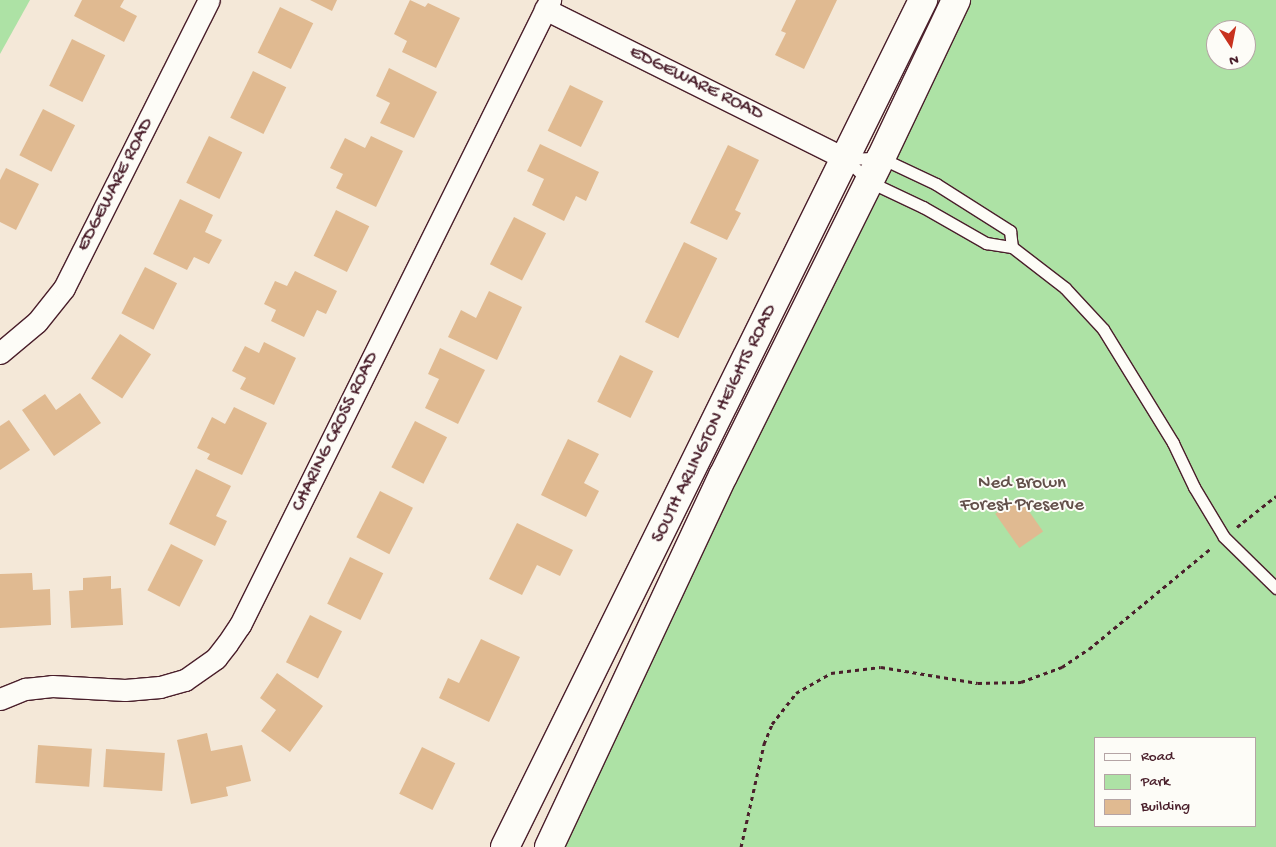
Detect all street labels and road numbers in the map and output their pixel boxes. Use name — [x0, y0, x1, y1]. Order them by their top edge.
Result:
street label: EDGEWARE ROAD — [625, 42, 767, 126]
street label: EDGEWARE ROAD — [73, 114, 159, 256]
street label: SOUTH ARLINGTON HEIGHTS ROAD — [647, 301, 783, 547]
street label: CHARING CROSS ROAD — [287, 349, 385, 515]

